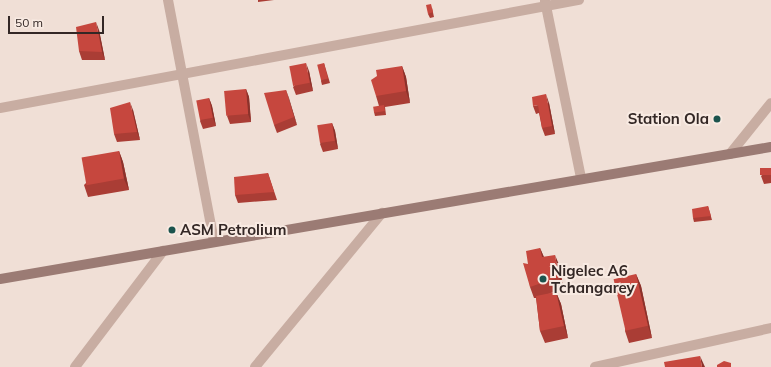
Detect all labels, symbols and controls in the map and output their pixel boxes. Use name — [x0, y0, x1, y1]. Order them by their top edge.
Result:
scale bar — [10, 8, 106, 34]
text: 50 m — [15, 15, 43, 30]
place label: Station Ola — [628, 110, 709, 128]
marker: Station Ola — [712, 114, 722, 124]
place label: ASM Petrolium — [180, 221, 286, 239]
marker: ASM Petrolium — [167, 225, 177, 235]
place label: Nigelec A6 Tchangarey — [551, 261, 635, 296]
marker: Nigelec A6 Tchangarey — [538, 274, 548, 284]

